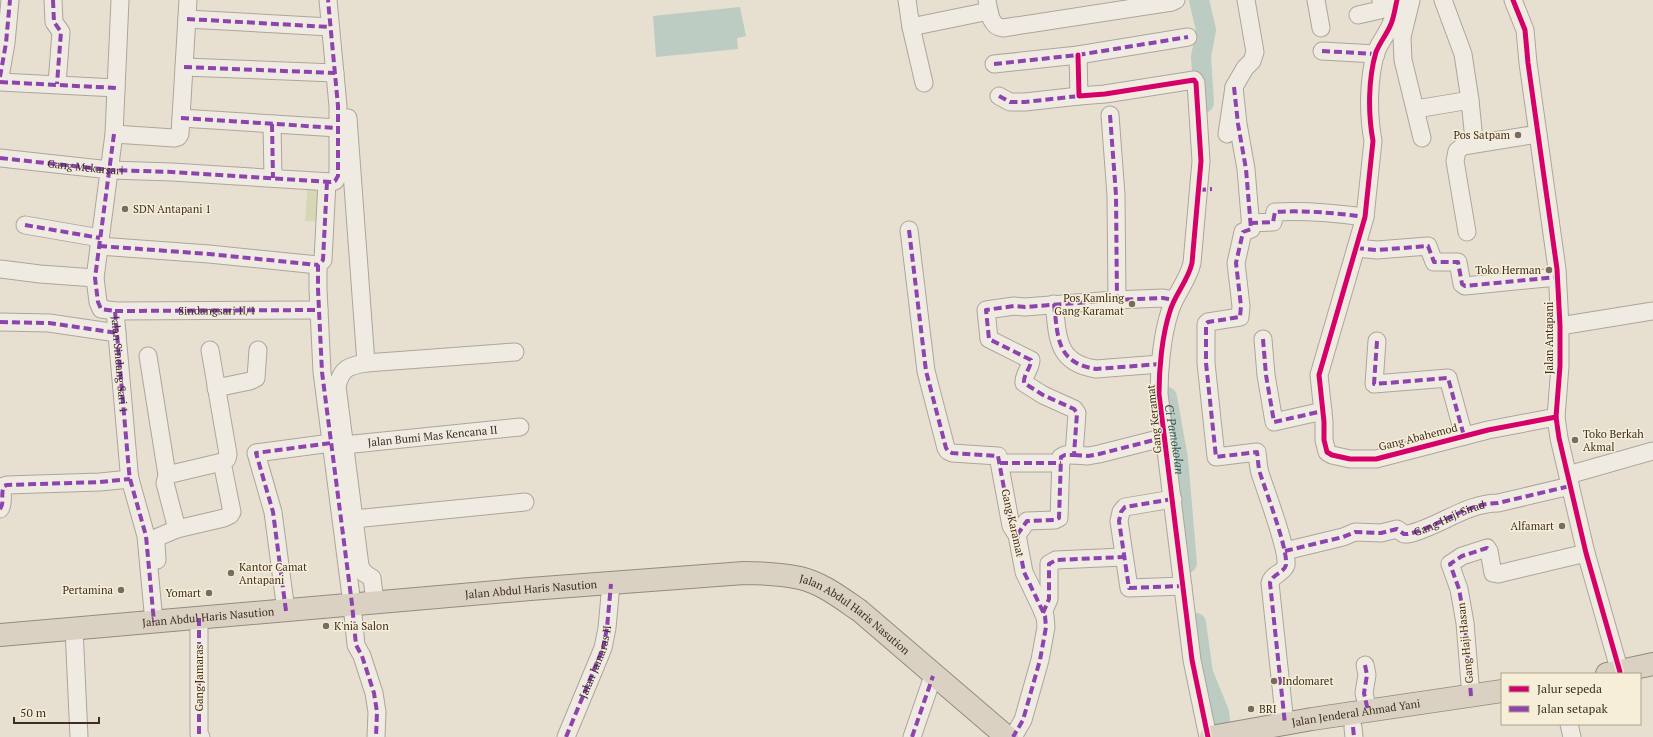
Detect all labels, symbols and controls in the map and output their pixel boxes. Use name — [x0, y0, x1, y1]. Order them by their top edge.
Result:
place label: Pos Satpam — [1453, 128, 1510, 142]
marker: Pos Satpam — [1513, 130, 1523, 140]
street label: Gang Mekarsari — [47, 156, 124, 177]
place label: SDN Antapani 1 — [133, 202, 211, 216]
marker: SDN Antapani 1 — [120, 204, 130, 214]
place label: Toko Herman — [1475, 263, 1541, 277]
marker: Toko Herman — [1544, 265, 1554, 275]
place label: Pos Kamling Gang Karamat — [1054, 291, 1124, 318]
marker: Pos Kamling Gang Karamat — [1127, 299, 1137, 309]
street label: Jalan Antapani — [1542, 302, 1556, 374]
street label: Sindangsari II/1 — [178, 303, 256, 318]
street label: Jalan Sindang Sari 1 — [108, 315, 131, 414]
street label: Gang Keramat — [1143, 384, 1165, 454]
water label: Ci Pamokolan — [1161, 403, 1187, 475]
street label: Gang Abahemod — [1377, 420, 1459, 454]
street label: Jalan Bumi Mas Kencana II — [367, 422, 498, 450]
place label: Toko Berkah Akmal — [1583, 427, 1644, 454]
marker: Toko Berkah Akmal — [1570, 435, 1580, 445]
street label: Gang Karamat — [998, 487, 1028, 559]
street label: Gang Haji Sirad — [1412, 497, 1486, 539]
place label: Alfamart — [1511, 519, 1554, 533]
marker: Alfamart — [1557, 521, 1567, 531]
place label: Kantor Camat Antapani — [239, 560, 307, 587]
marker: Kantor Camat Antapani — [226, 568, 236, 578]
street label: Jalan Abdul Haris Nasution — [798, 571, 913, 658]
street label: Jalan Abdul Haris Nasution — [464, 577, 598, 602]
place label: Pertamina — [62, 583, 113, 597]
marker: Pertamina — [116, 585, 126, 595]
place label: Yomart — [165, 586, 201, 600]
marker: Yomart — [204, 588, 214, 598]
street label: Gang Haji Hasan — [1454, 601, 1476, 684]
street label: Jalan Abdul Haris Nasution — [142, 604, 275, 630]
place label: K'nia Salon — [334, 619, 389, 633]
marker: K'nia Salon — [321, 621, 331, 631]
street label: Jalan Jamaras II — [576, 625, 614, 700]
street label: Gang Jamaras — [192, 644, 206, 712]
legend — [1501, 673, 1641, 725]
place label: Indomaret — [1282, 674, 1333, 688]
marker: Indomaret — [1269, 676, 1279, 686]
text: Jalur sepeda — [1537, 681, 1602, 696]
street label: Jalan Jenderal Ahmad Yani — [1290, 696, 1421, 730]
scale bar — [14, 699, 99, 725]
text: Jalan setapak — [1537, 701, 1608, 716]
place label: BRI — [1259, 702, 1277, 716]
marker: BRI — [1246, 704, 1256, 714]
text: 50 m — [20, 705, 47, 720]

